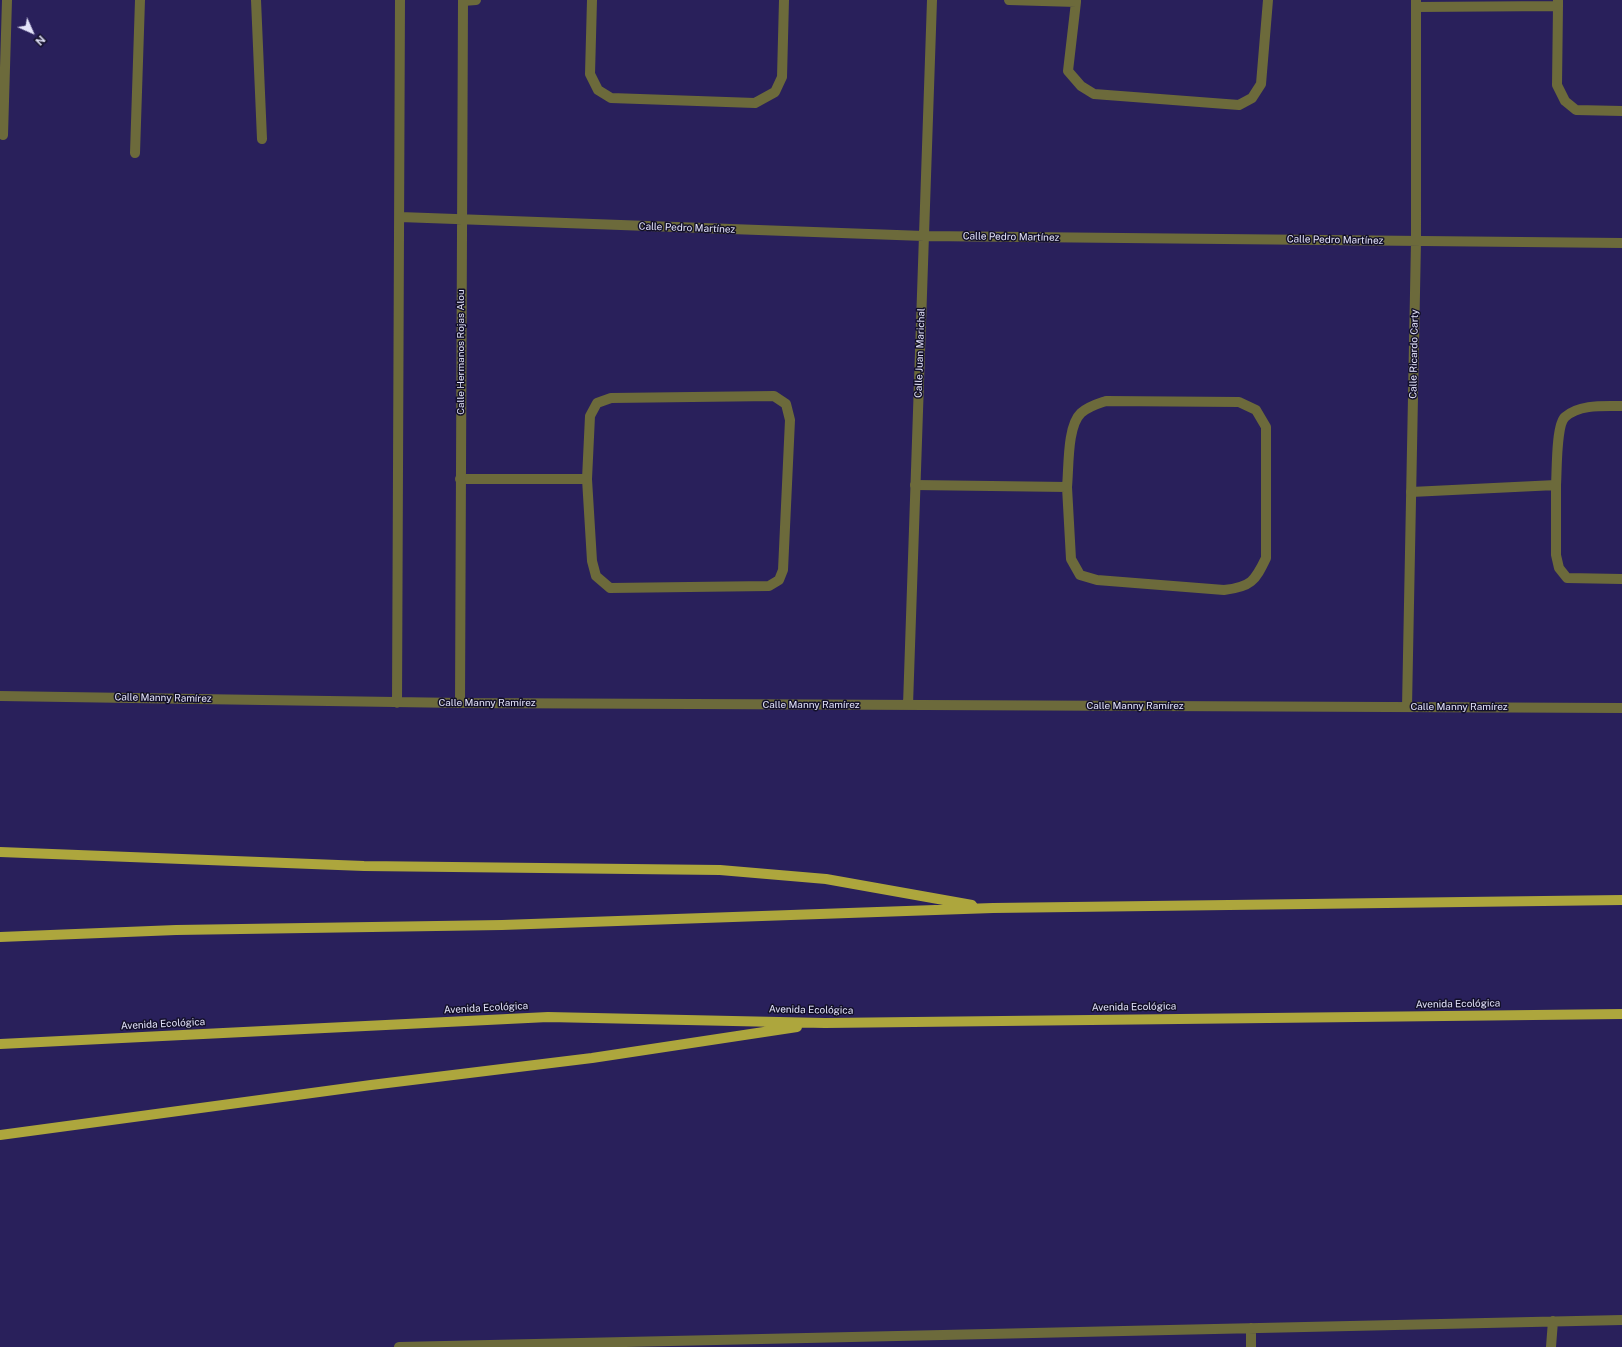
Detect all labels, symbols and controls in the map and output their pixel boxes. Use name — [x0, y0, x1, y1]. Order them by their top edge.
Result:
north arrow — [12, 12, 52, 52]
text: N — [33, 33, 48, 48]
street label: Calle Pedro Martínez — [639, 220, 735, 236]
street label: Calle Pedro Martínez — [963, 230, 1059, 244]
street label: Calle Pedro Martínez — [1287, 233, 1383, 247]
street label: Calle Hermanos Rojas Alou — [455, 289, 467, 415]
street label: Calle Juan Marichal — [912, 308, 928, 398]
street label: Calle Ricardo Carty — [1407, 309, 1421, 399]
street label: Calle Manny Ramírez — [114, 691, 212, 705]
street label: Calle Manny Ramírez — [438, 697, 536, 709]
street label: Calle Manny Ramírez — [762, 699, 860, 711]
street label: Calle Manny Ramírez — [1086, 700, 1184, 712]
street label: Calle Manny Ramírez — [1410, 701, 1508, 713]
street label: Avenida Ecológica — [1416, 997, 1500, 1011]
street label: Avenida Ecológica — [444, 1000, 528, 1016]
street label: Avenida Ecológica — [1092, 1000, 1176, 1014]
street label: Avenida Ecológica — [769, 1003, 853, 1017]
street label: Avenida Ecológica — [121, 1016, 205, 1032]

